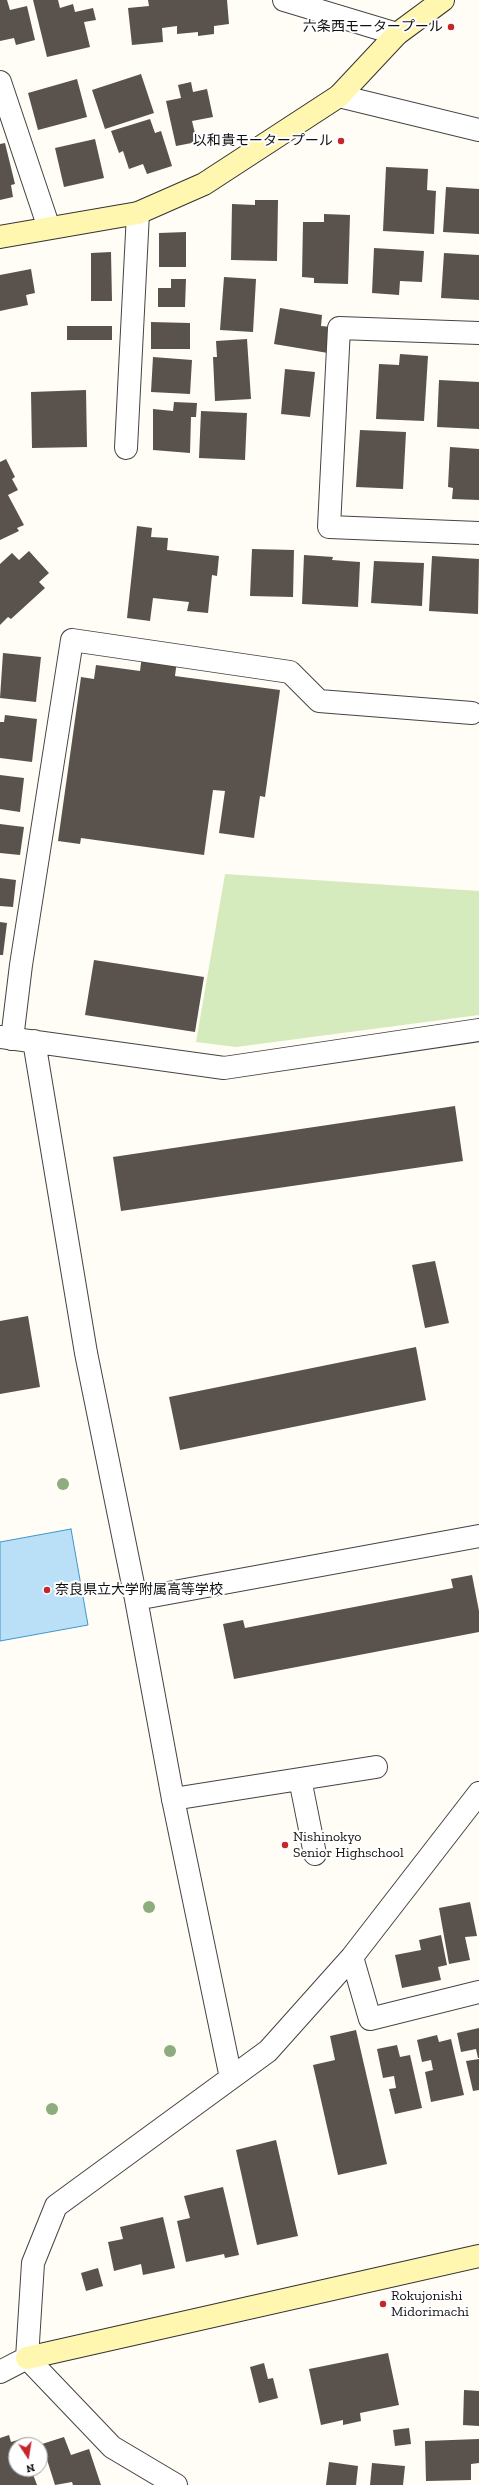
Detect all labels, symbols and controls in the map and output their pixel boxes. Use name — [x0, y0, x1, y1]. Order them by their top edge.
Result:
place label: 六条西モータープール — [303, 19, 443, 35]
marker: 六条西モータープール — [446, 22, 456, 32]
place label: 以和貴モータープール — [193, 133, 333, 149]
marker: 以和貴モータープール — [336, 136, 346, 146]
place label: 奈良県立大学附属高等学校 — [55, 1582, 223, 1598]
marker: 奈良県立大学附属高等学校 — [42, 1585, 52, 1595]
place label: Nishinokyo Senior Highschool — [293, 1829, 404, 1862]
marker: Nishinokyo Senior Highschool — [280, 1840, 290, 1850]
place label: Rokujonishi Midorimachi — [391, 2288, 469, 2320]
marker: Rokujonishi Midorimachi — [378, 2299, 388, 2309]
north arrow — [8, 2437, 48, 2477]
text: N — [25, 2461, 36, 2475]

